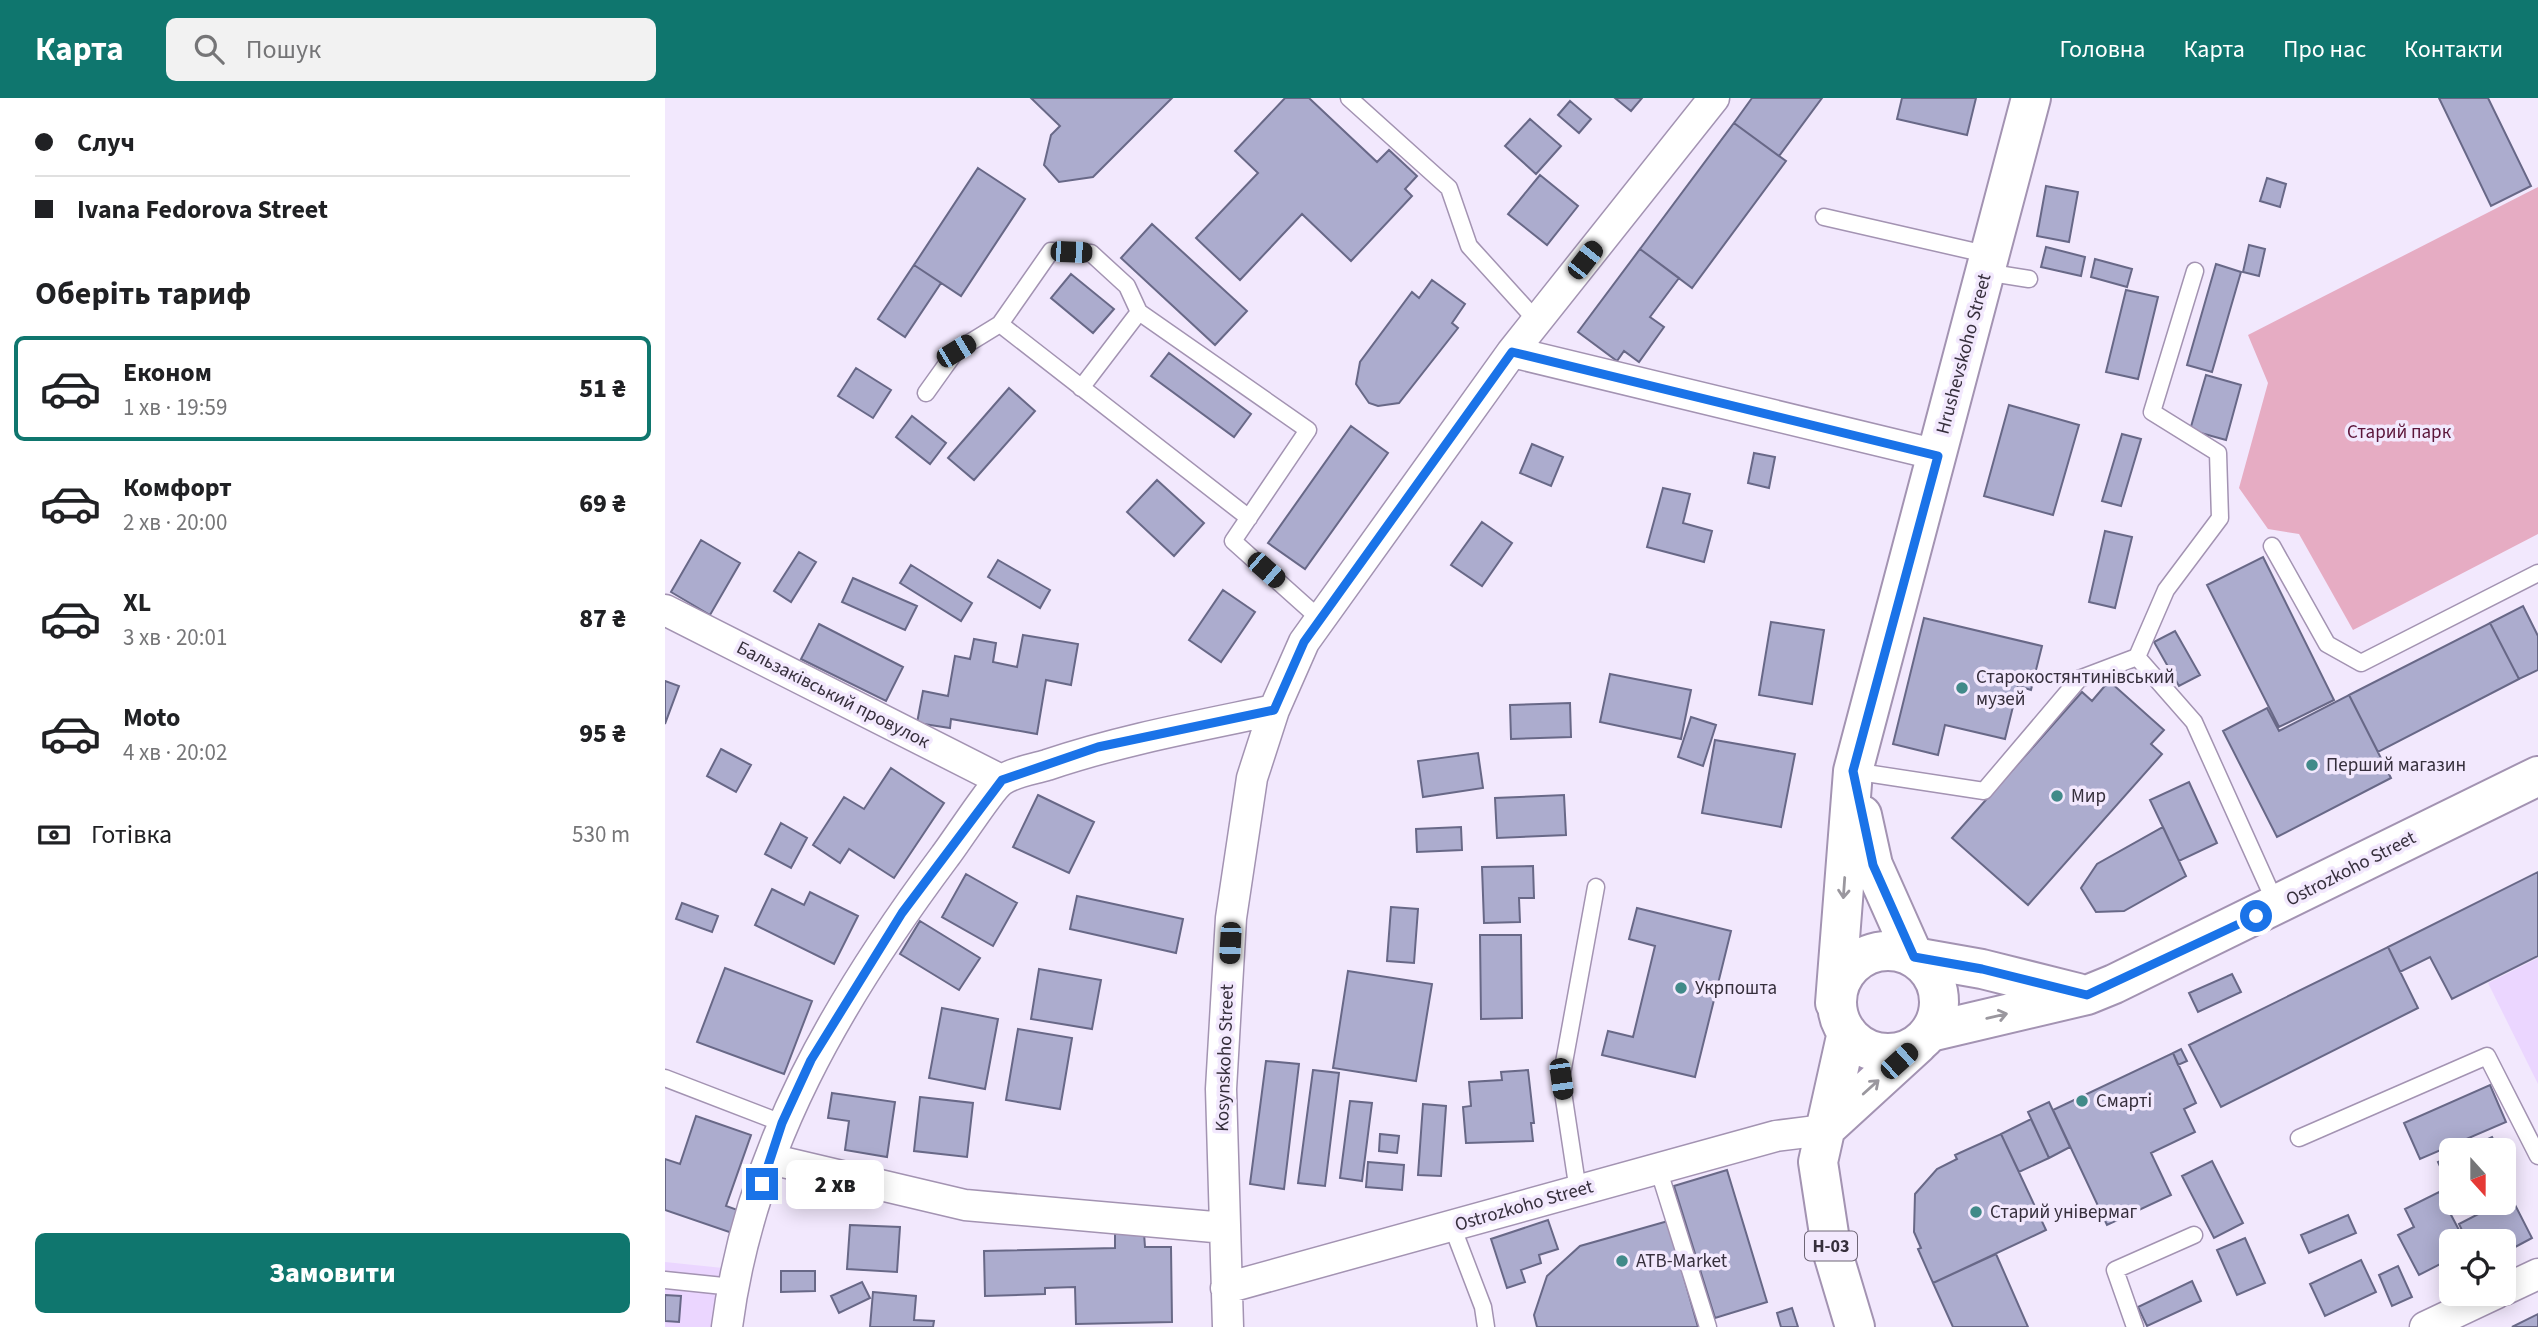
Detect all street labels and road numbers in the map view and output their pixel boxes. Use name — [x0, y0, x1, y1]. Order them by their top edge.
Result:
street label: Hrushevskoho Street — [1930, 270, 1999, 437]
street label: Бальзаківський провулок — [732, 634, 935, 756]
street label: Ostrozkoho Street — [2281, 824, 2421, 913]
street label: Kosynskoho Street — [1209, 983, 1241, 1132]
street label: Ostrozkoho Street — [1452, 1173, 1597, 1239]
road number: Н-03 — [1805, 1232, 1857, 1260]

